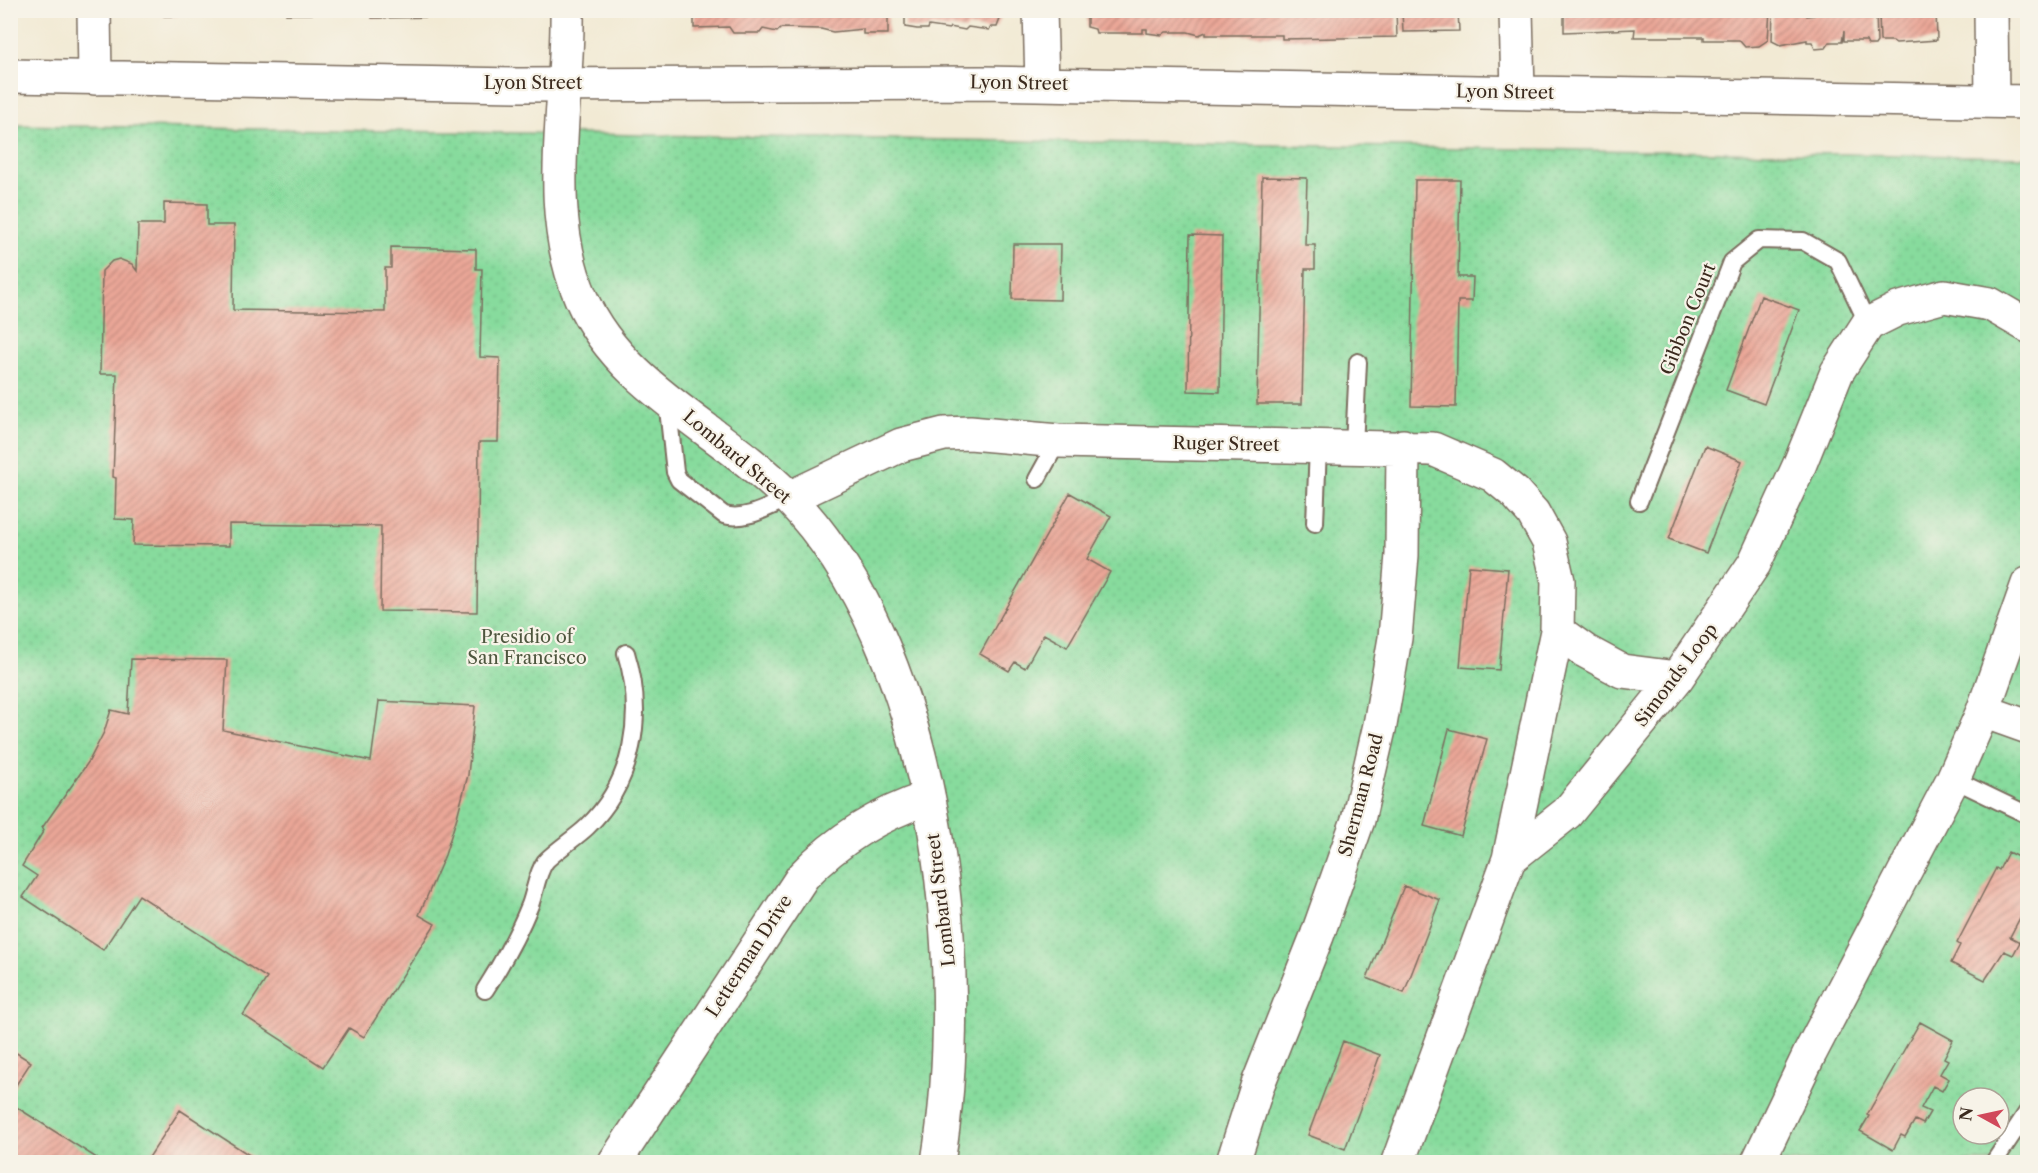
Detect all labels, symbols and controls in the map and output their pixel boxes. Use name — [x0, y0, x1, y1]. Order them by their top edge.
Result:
street label: Lyon Street — [970, 71, 1069, 95]
street label: Lyon Street — [484, 72, 583, 94]
street label: Lyon Street — [1456, 80, 1555, 104]
street label: Gibbon Court — [1656, 259, 1721, 378]
street label: Lombard Street — [679, 405, 796, 509]
street label: Ruger Street — [1172, 432, 1280, 456]
street label: Simonds Loop — [1630, 619, 1722, 731]
park label: Presidio of San Francisco — [467, 626, 587, 669]
street label: Sherman Road — [1334, 731, 1388, 859]
street label: Lombard Street — [922, 832, 960, 968]
street label: Letterman Drive — [701, 891, 797, 1021]
north arrow — [1951, 1086, 2011, 1146]
text: N — [1955, 1106, 1977, 1122]

